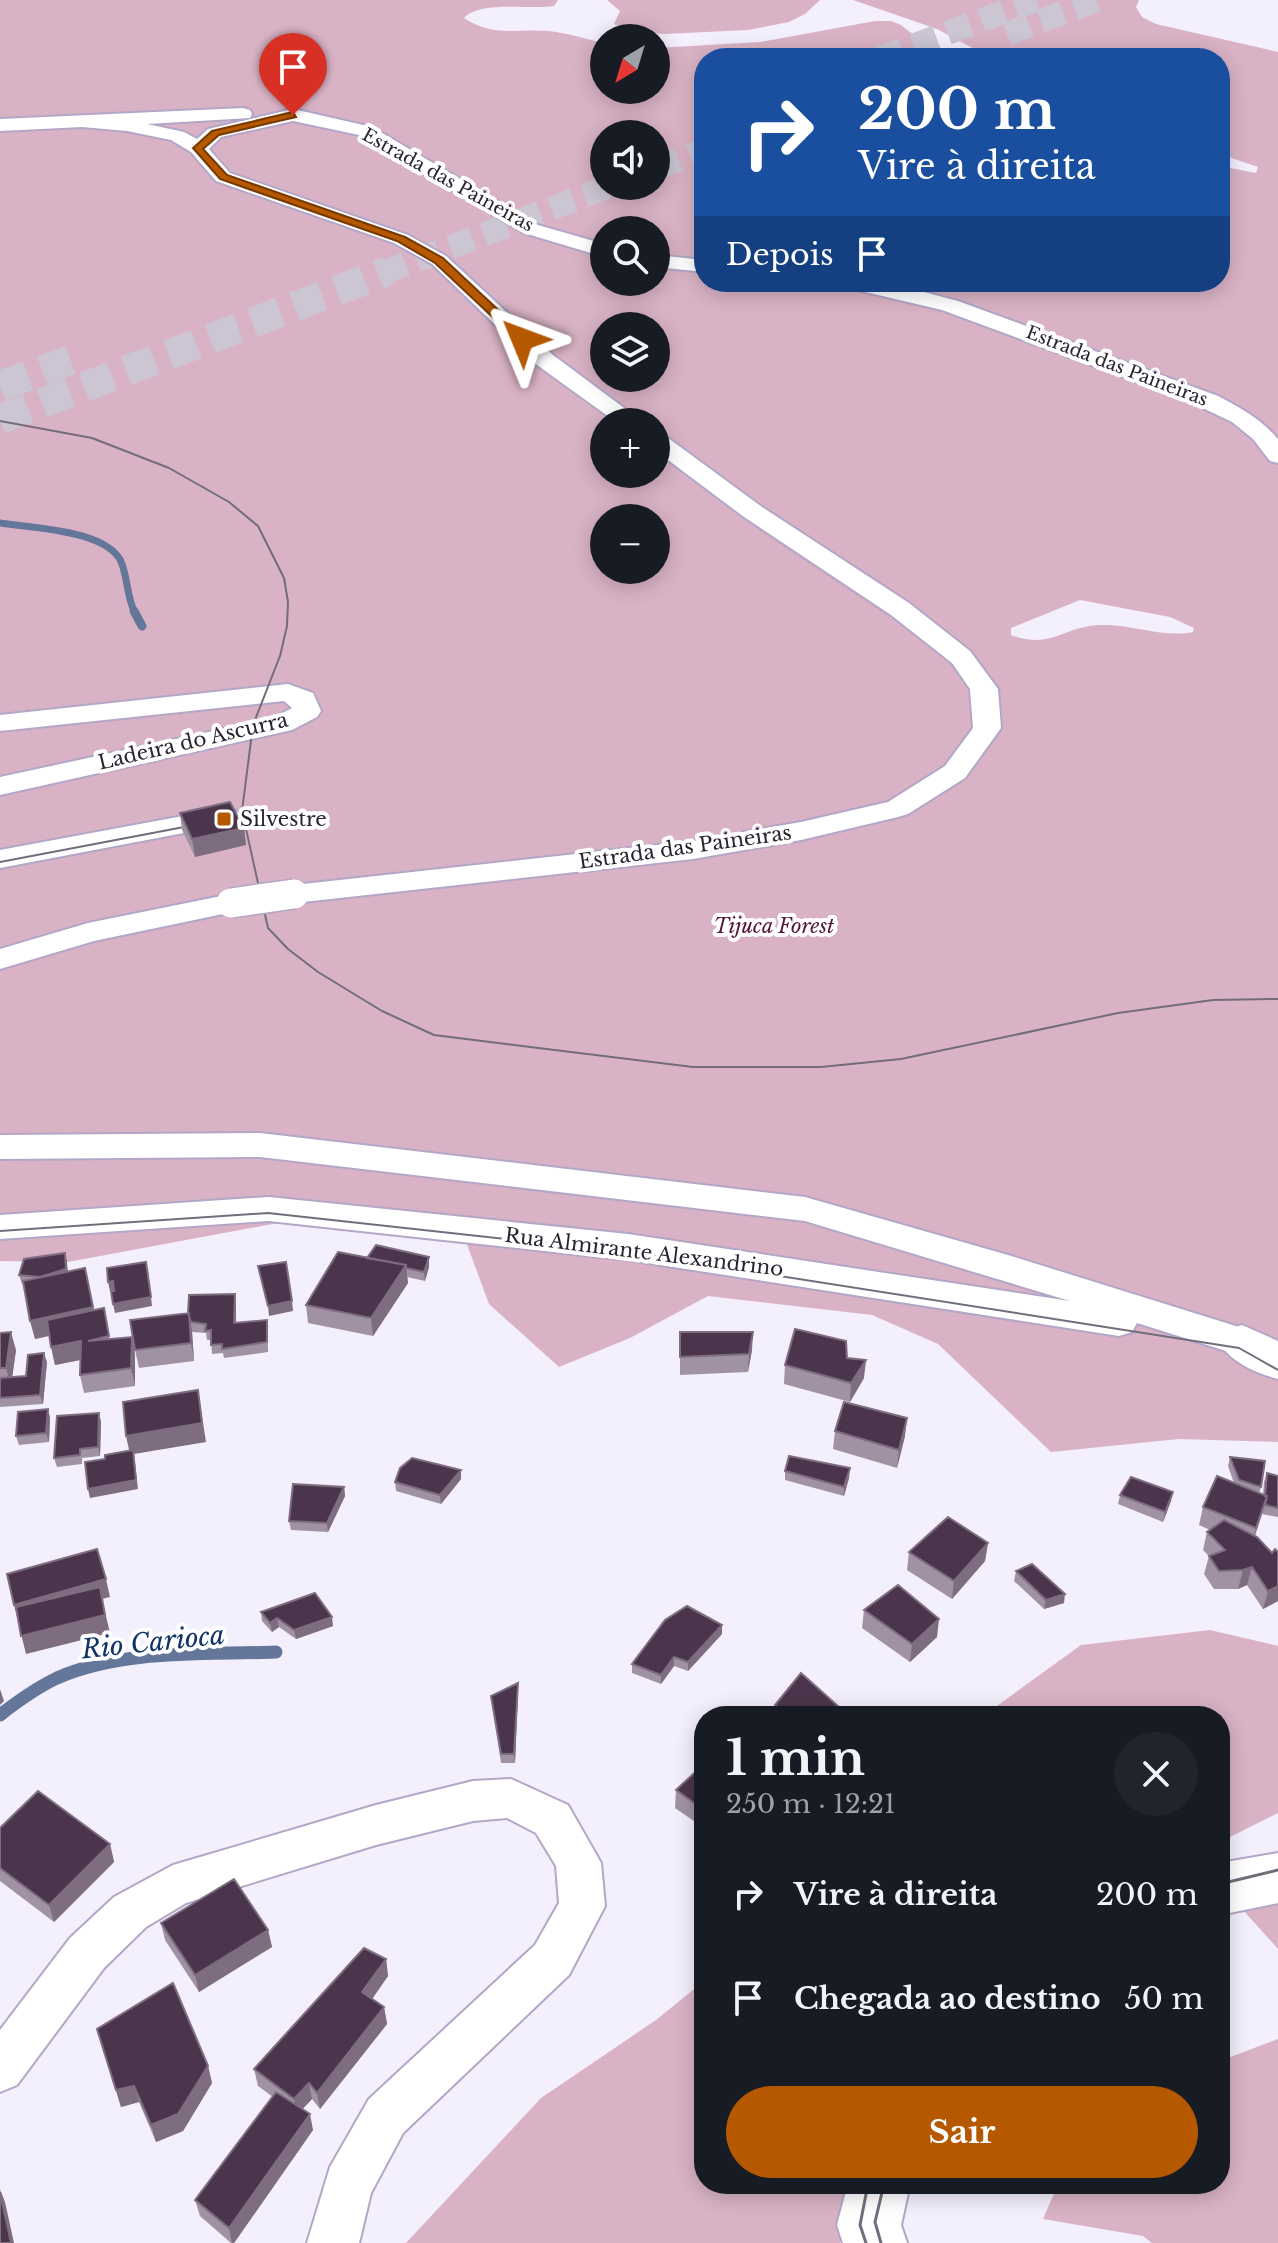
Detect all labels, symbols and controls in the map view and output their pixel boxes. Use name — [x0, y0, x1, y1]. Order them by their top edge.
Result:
north arrow — [590, 24, 670, 104]
map controls — [590, 24, 670, 584]
pin — [259, 33, 327, 115]
icon: arrive — [271, 45, 315, 89]
text: 200 m — [858, 75, 1056, 144]
icon: right — [726, 80, 830, 184]
button: sound — [590, 120, 670, 200]
street label: Estrada das Paineiras — [358, 124, 538, 236]
text: Vire à direita — [858, 144, 1096, 189]
button: search — [590, 216, 670, 296]
icon: arrive — [850, 232, 894, 276]
text: Depois — [726, 236, 834, 273]
position arrow — [480, 297, 564, 381]
button: layers — [590, 312, 670, 392]
street label: Estrada das Paineiras — [1023, 321, 1211, 411]
button: + — [590, 408, 670, 488]
button: − — [590, 504, 670, 584]
street label: Ladeira do Ascurra — [96, 707, 291, 774]
place label: Silvestre — [240, 807, 327, 831]
marker: Silvestre — [215, 810, 233, 828]
street label: Estrada das Paineiras — [577, 820, 793, 874]
park label: Tijuca Forest — [714, 914, 835, 938]
street label: Rua Almirante Alexandrino — [503, 1223, 785, 1281]
water label: Rio Carioca — [79, 1619, 226, 1666]
text: 1 min — [726, 1728, 865, 1788]
button: close — [1114, 1732, 1198, 1816]
text: 250 m · 12:21 — [726, 1788, 896, 1820]
icon: right — [726, 1872, 770, 1916]
text: Vire à direita — [794, 1876, 998, 1913]
text: 200 m — [1096, 1876, 1198, 1913]
icon: arrive — [726, 1976, 770, 2020]
text: Chegada ao destino — [794, 1980, 1100, 2017]
text: 50 m — [1124, 1980, 1204, 2017]
button: Sair — [726, 2086, 1198, 2178]

